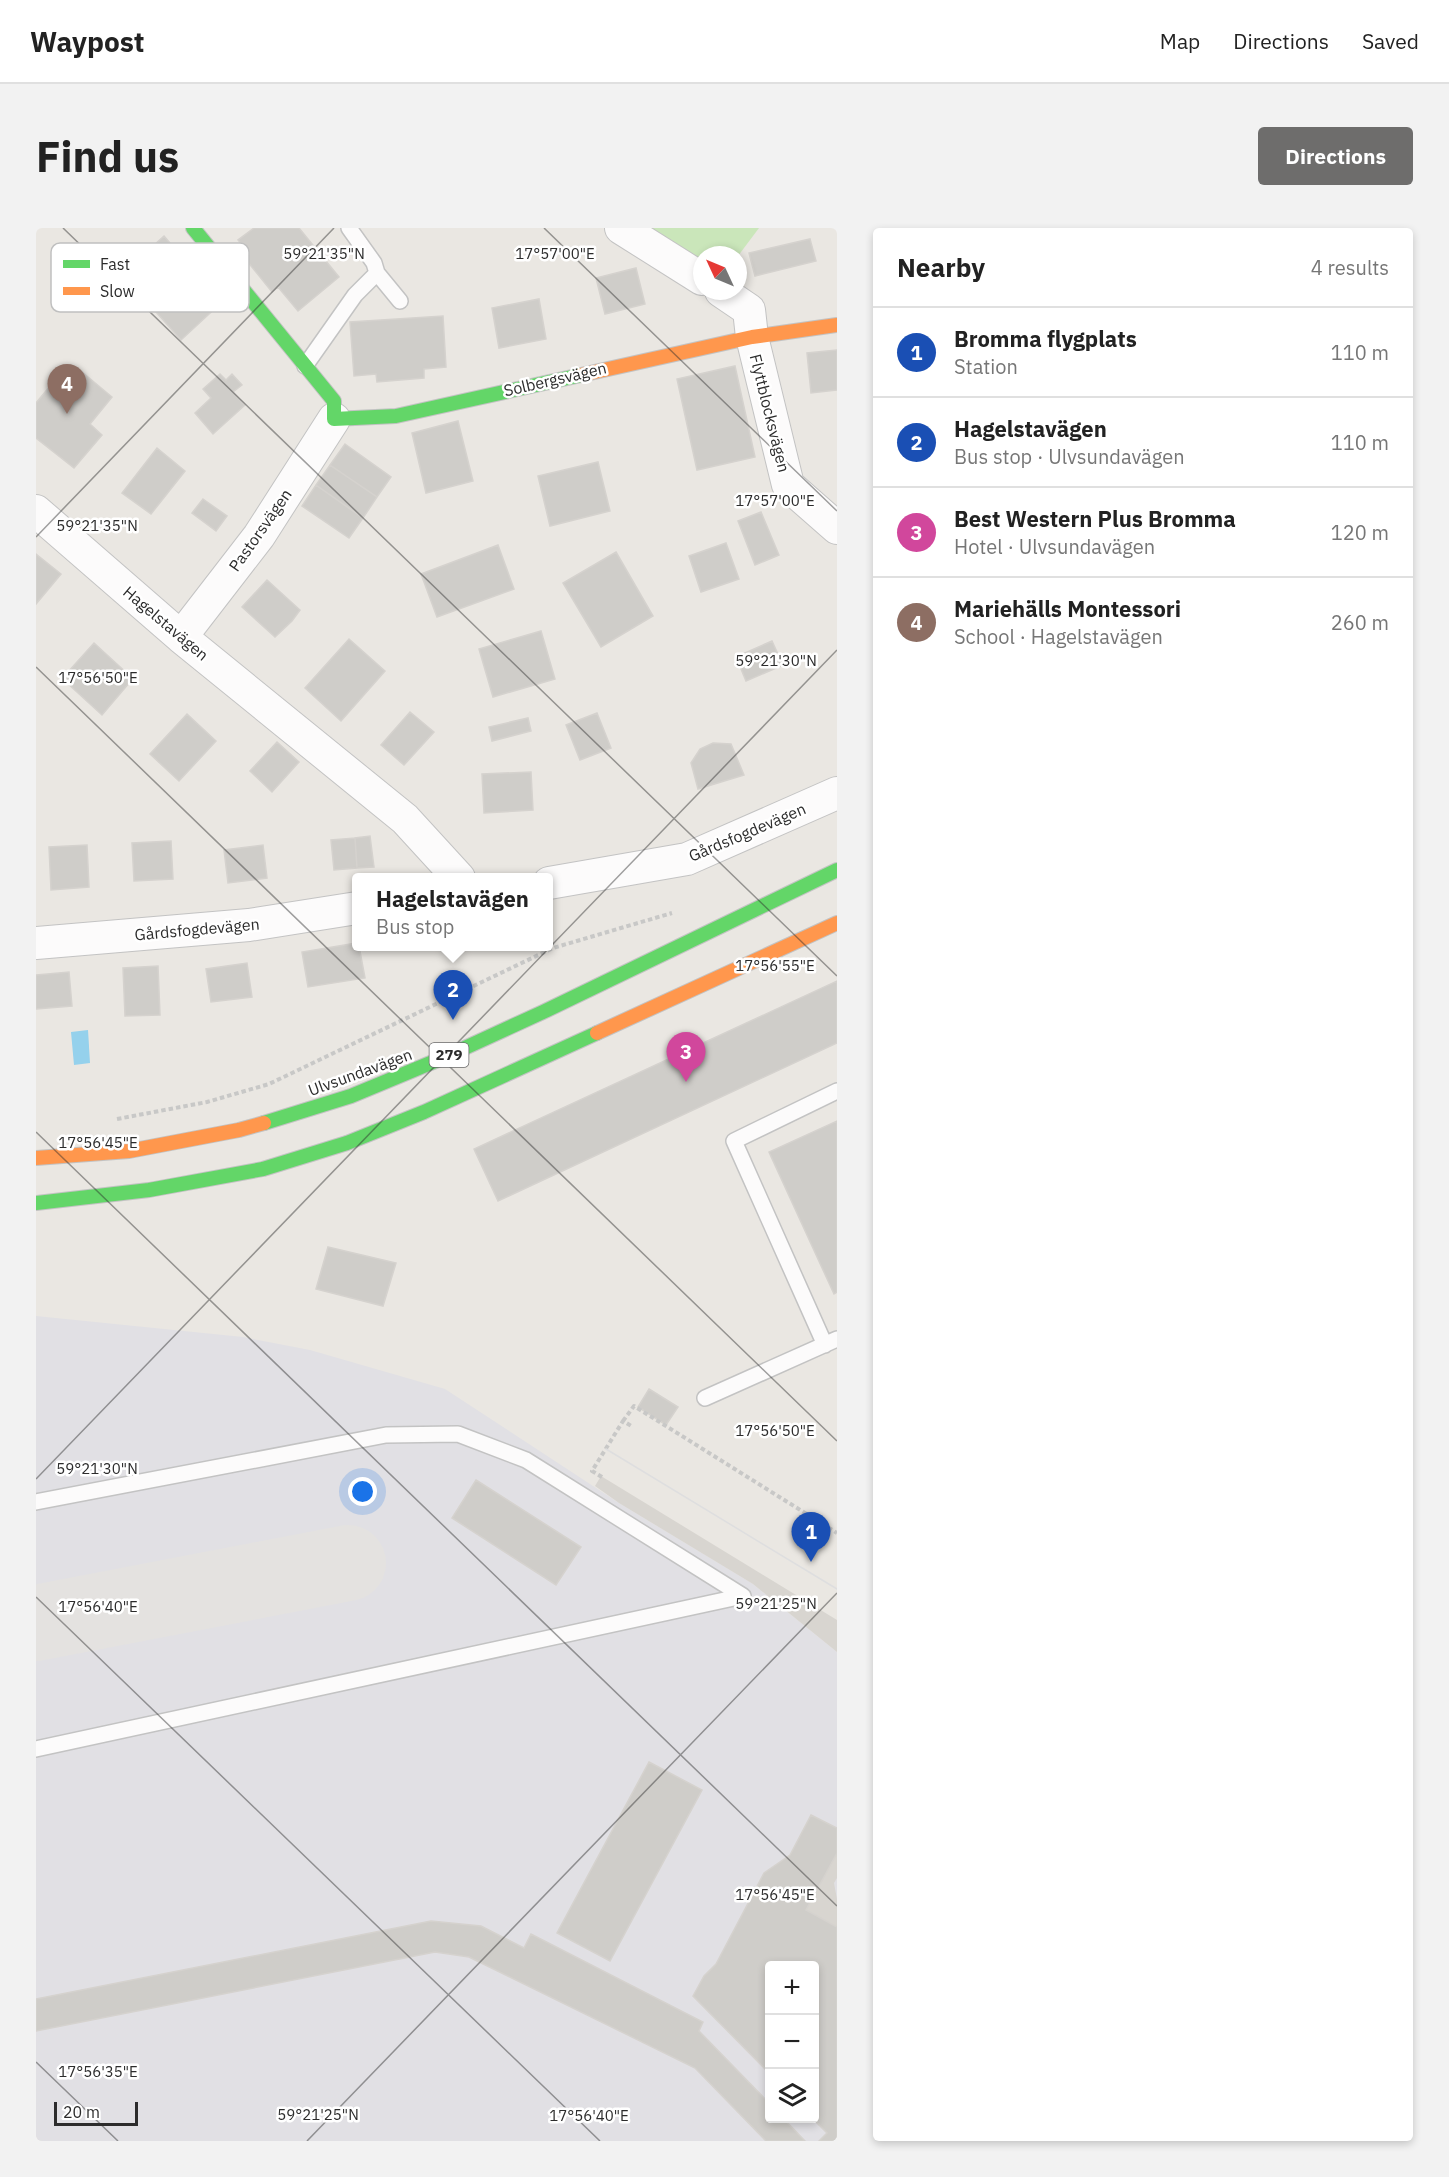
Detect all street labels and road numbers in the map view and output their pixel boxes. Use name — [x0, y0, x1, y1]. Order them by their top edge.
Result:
street label: Flyttblocksvägen — [746, 352, 794, 474]
street label: Solbergsvägen — [502, 357, 608, 401]
street label: Pastorsvägen — [224, 485, 296, 575]
street label: Hagelstavägen — [119, 581, 213, 665]
street label: Gårdsfogdevägen — [685, 798, 809, 866]
street label: Gårdsfogdevägen — [134, 914, 260, 944]
road number: 279 — [430, 1043, 468, 1067]
street label: Ulvsundavägen — [305, 1044, 415, 1100]

